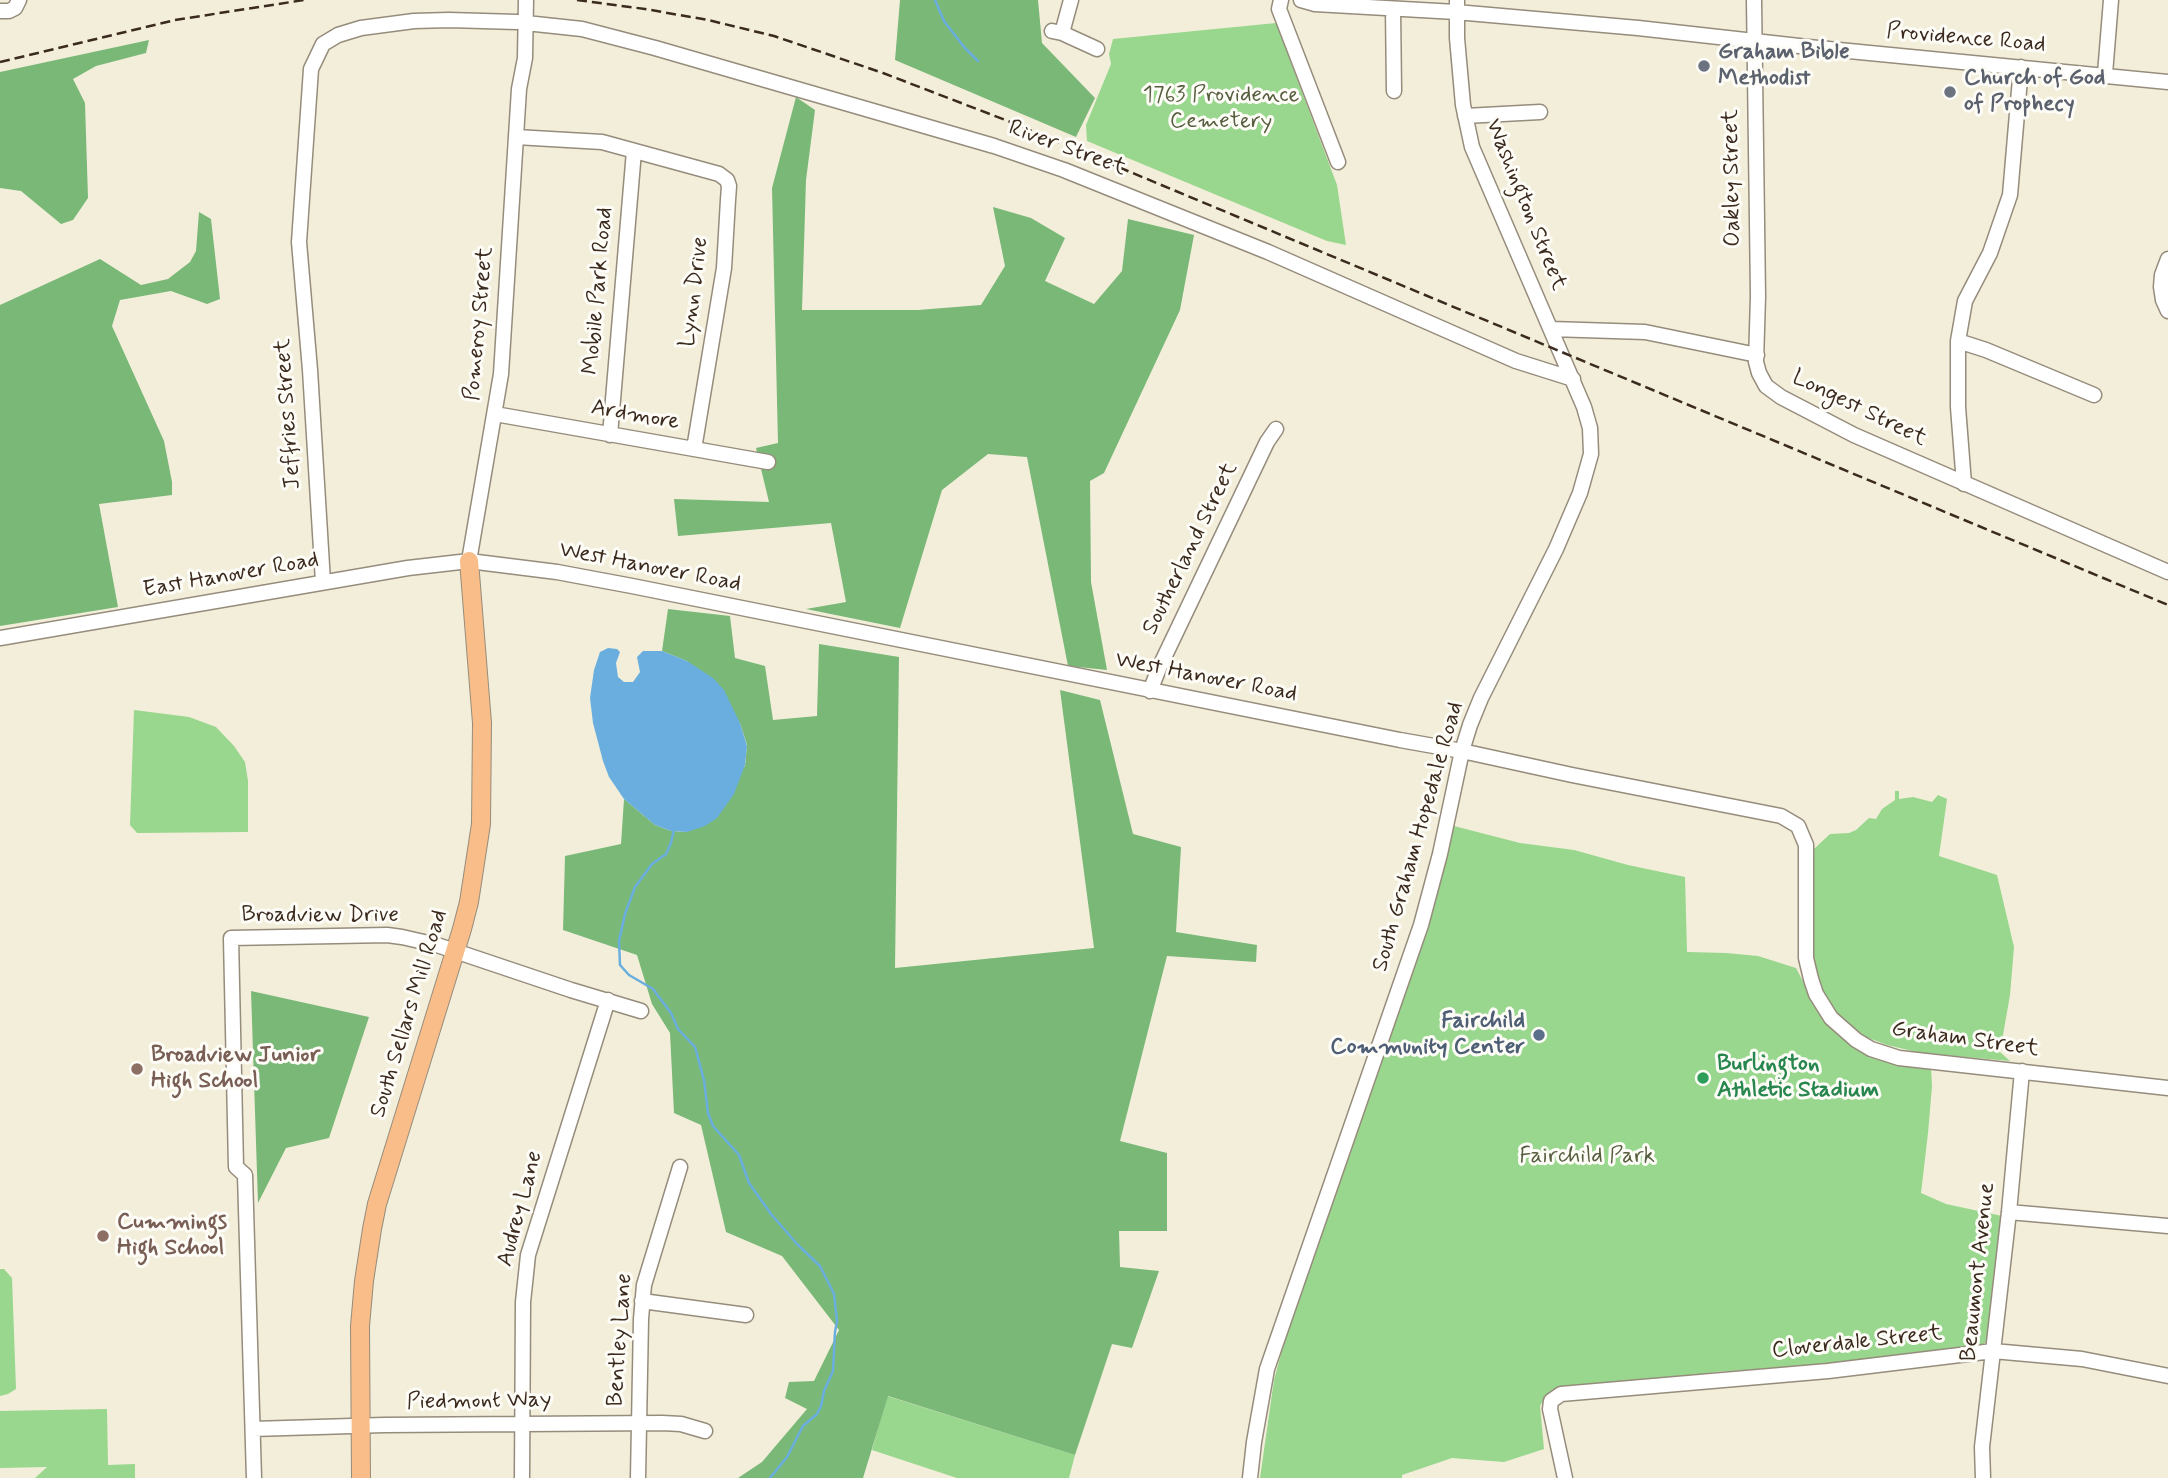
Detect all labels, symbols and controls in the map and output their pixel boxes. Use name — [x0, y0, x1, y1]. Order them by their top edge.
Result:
street label: Providence Road — [1885, 18, 2047, 60]
place label: Graham Bible Methodist — [1718, 39, 1850, 93]
marker: Graham Bible Methodist — [1696, 58, 1712, 74]
place label: Church of God of Prophecy — [1964, 65, 2105, 119]
park label: 1763 Providence Cemetery — [1143, 82, 1299, 136]
marker: Church of God of Prophecy — [1942, 84, 1958, 100]
street label: Oakley Street — [1718, 109, 1748, 247]
street label: River Street — [1004, 115, 1130, 183]
street label: Washington Street — [1478, 115, 1572, 295]
street label: Mobile Park Road — [578, 206, 620, 376]
street label: Lynn Drive — [675, 235, 715, 349]
street label: Pomeroy Street — [460, 246, 500, 402]
street label: Jeffries Street — [270, 338, 308, 490]
street label: Longest Street — [1787, 364, 1931, 454]
street label: Ardmore — [589, 395, 681, 437]
street label: Southerland Street — [1137, 458, 1245, 640]
street label: West Hanover Road — [557, 537, 743, 599]
street label: East Hanover Road — [141, 547, 321, 605]
street label: West Hanover Road — [1113, 647, 1299, 709]
street label: South Graham Hopedale Road — [1367, 699, 1471, 975]
street label: Broadview Drive — [241, 902, 399, 930]
street label: South Sellars Mill Road — [365, 907, 455, 1121]
place label: Fairchild Community Center — [1330, 1008, 1525, 1062]
street label: Graham Street — [1890, 1016, 2040, 1064]
marker: Fairchild Community Center — [1531, 1027, 1547, 1043]
place label: Broadview Junior High School — [151, 1042, 320, 1096]
place label: Burlington Athletic Stadium — [1717, 1051, 1879, 1105]
marker: Broadview Junior High School — [129, 1061, 145, 1077]
marker: Burlington Athletic Stadium — [1695, 1070, 1711, 1086]
park label: Fairchild Park — [1519, 1143, 1655, 1171]
street label: Audrey Lane — [492, 1148, 550, 1270]
street label: Beaumont Avenue — [1956, 1181, 2002, 1363]
place label: Cummings High School — [117, 1209, 227, 1263]
marker: Cummings High School — [95, 1228, 111, 1244]
street label: Bentley Lane — [603, 1272, 639, 1408]
street label: Cloverdale Street — [1771, 1320, 1943, 1366]
street label: Piedmont Way — [406, 1387, 552, 1417]

